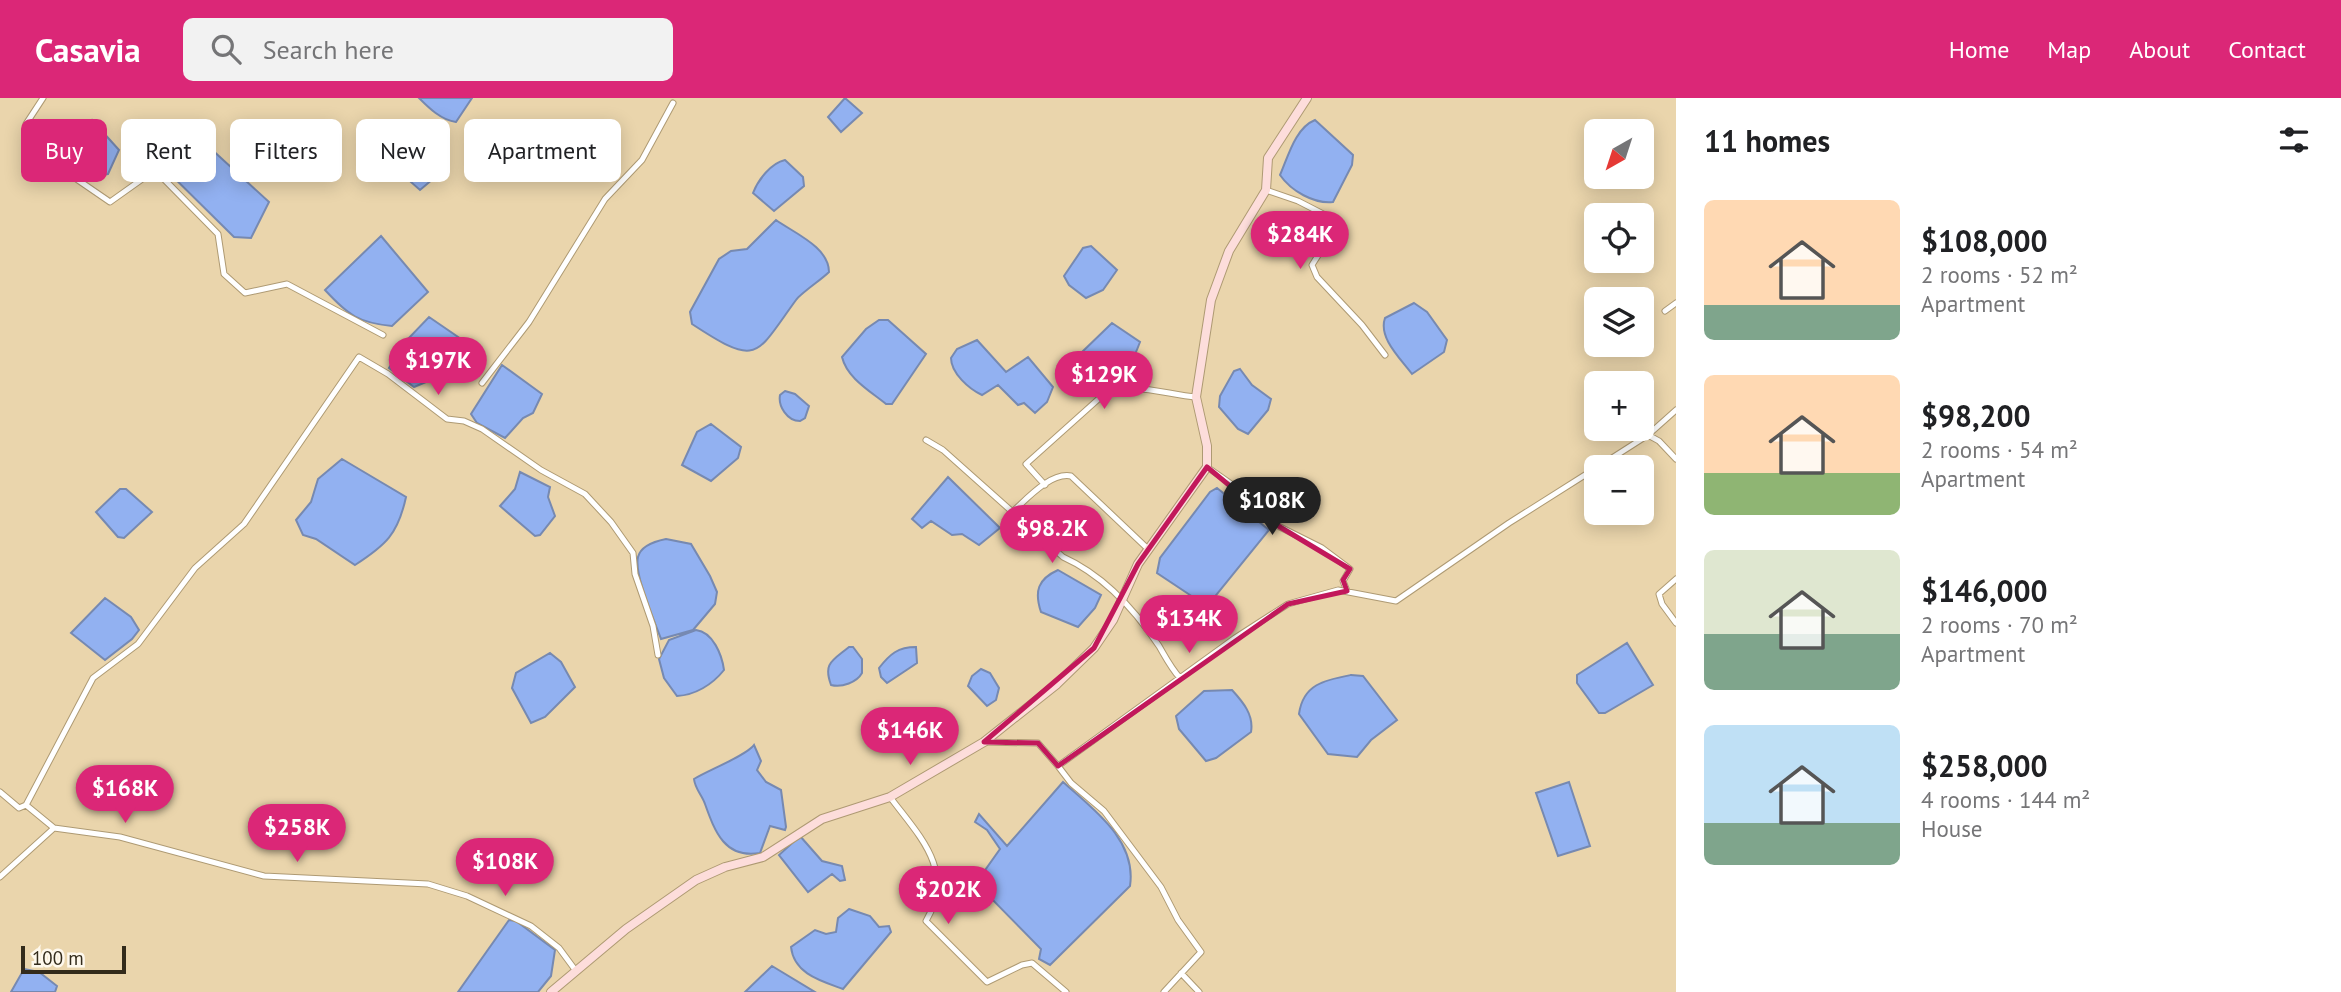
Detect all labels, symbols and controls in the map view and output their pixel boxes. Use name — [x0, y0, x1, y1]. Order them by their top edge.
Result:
search box — [183, 18, 673, 81]
text: Casavia — [35, 28, 141, 71]
icon: search — [207, 30, 245, 68]
text: Search here — [263, 33, 394, 66]
text: Home — [1949, 34, 2009, 65]
text: Map — [2047, 34, 2091, 65]
text: About — [2129, 34, 2190, 65]
text: Contact — [2228, 34, 2306, 65]
chip: Buy — [21, 119, 107, 182]
chip: Rent — [121, 119, 216, 182]
chip: Filters — [230, 119, 342, 182]
chip: New — [356, 119, 450, 182]
chip: Apartment — [464, 119, 621, 182]
north arrow — [1584, 119, 1654, 189]
map controls — [1584, 119, 1654, 525]
text: 11 homes — [1704, 121, 1830, 160]
icon: filters — [2275, 121, 2313, 159]
button: locate — [1584, 203, 1654, 273]
pin: $284K — [1251, 212, 1349, 271]
text: $284K — [1267, 219, 1333, 248]
text: $108,000 — [1921, 221, 2048, 260]
icon: home — [1760, 228, 1844, 312]
text: 2 rooms · 52 m² — [1921, 260, 2078, 289]
button: layers — [1584, 287, 1654, 357]
text: Apartment — [1921, 289, 2025, 318]
pin: $197K — [389, 338, 487, 397]
text: $197K — [405, 345, 471, 374]
pin: $129K — [1055, 352, 1153, 411]
text: $129K — [1071, 359, 1137, 388]
button: + — [1584, 371, 1654, 441]
text: $98,200 — [1921, 396, 2031, 435]
icon: home — [1760, 403, 1844, 487]
text: 2 rooms · 54 m² — [1921, 435, 2078, 464]
button: − — [1584, 455, 1654, 525]
text: Apartment — [1921, 464, 2025, 493]
pin: $108K — [1223, 478, 1321, 537]
text: $108K — [1239, 485, 1305, 514]
pin: $98.2K — [995, 505, 1109, 565]
text: $98.2K — [1016, 513, 1088, 542]
text: $146,000 — [1921, 571, 2048, 610]
icon: home — [1760, 578, 1844, 662]
pin: $134K — [1140, 596, 1238, 655]
text: $134K — [1156, 603, 1222, 632]
text: 2 rooms · 70 m² — [1921, 610, 2078, 639]
text: Apartment — [1921, 639, 2025, 668]
pin: $146K — [861, 708, 959, 767]
text: $146K — [877, 715, 943, 744]
text: $258,000 — [1921, 746, 2048, 785]
icon: home — [1760, 753, 1844, 837]
pin: $168K — [76, 766, 174, 825]
text: $168K — [92, 773, 158, 802]
text: 4 rooms · 144 m² — [1921, 785, 2090, 814]
pin: $258K — [248, 804, 346, 864]
text: $258K — [264, 812, 330, 841]
text: House — [1921, 814, 1983, 843]
pin: $108K — [456, 838, 554, 898]
text: $108K — [472, 846, 538, 875]
pin: $202K — [899, 866, 997, 926]
text: $202K — [915, 874, 981, 903]
scale bar — [21, 943, 126, 975]
text: 100 m — [32, 946, 84, 970]

